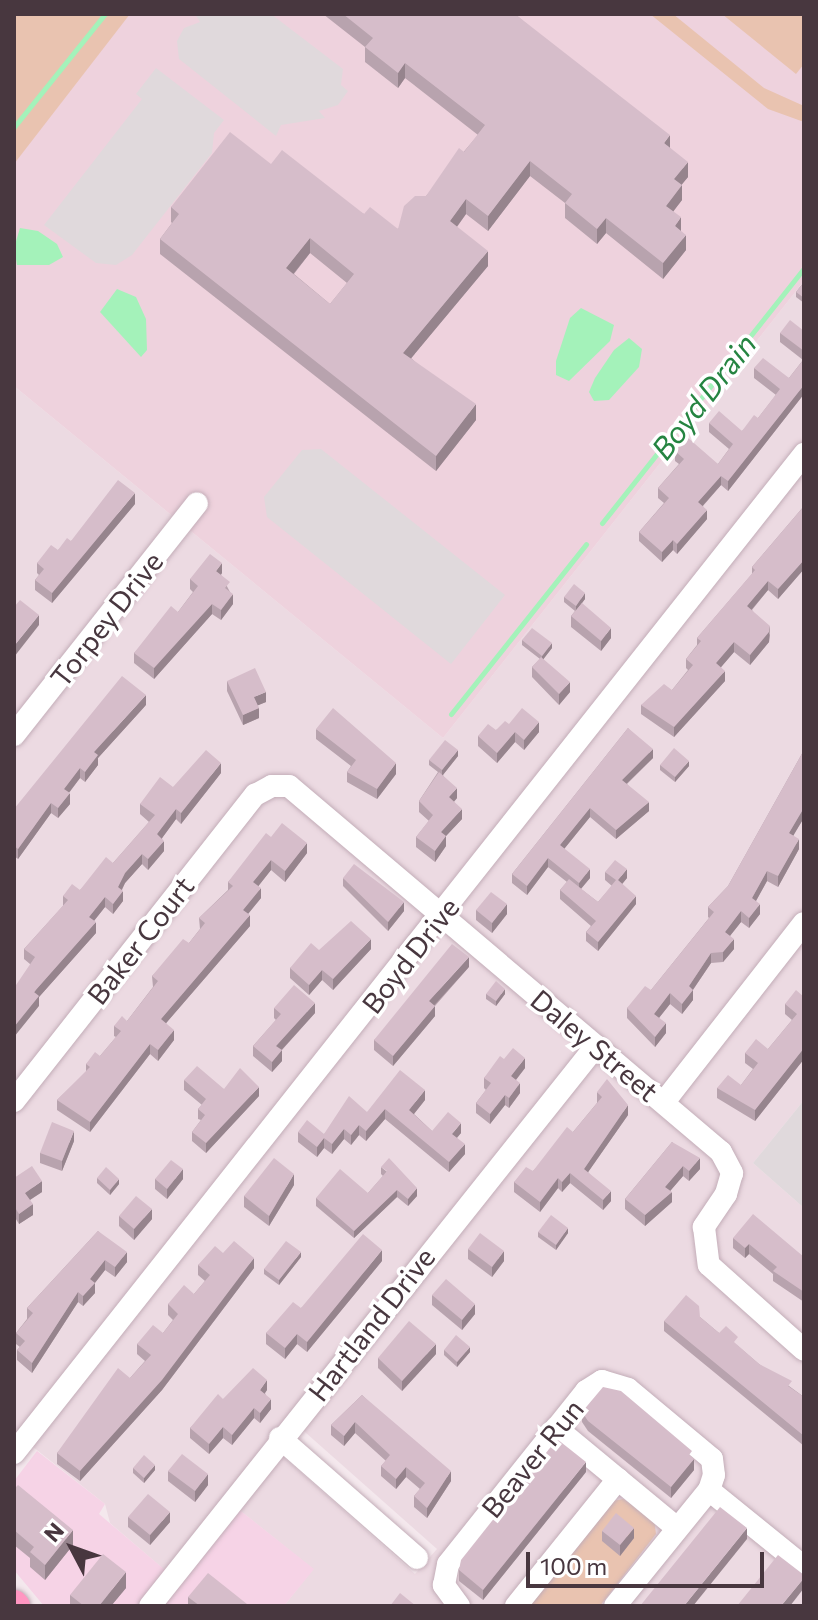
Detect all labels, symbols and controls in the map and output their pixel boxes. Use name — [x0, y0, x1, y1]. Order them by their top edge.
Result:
water label: Boyd Drain — [643, 326, 763, 466]
street label: Torpey Drive — [43, 545, 169, 693]
street label: Baker Court — [80, 869, 200, 1011]
street label: Boyd Drive — [354, 890, 466, 1020]
street label: Daley Street — [525, 982, 665, 1108]
street label: Hartland Drive — [301, 1241, 441, 1407]
street label: Beaver Run — [474, 1392, 590, 1524]
north arrow — [32, 1508, 112, 1588]
text: N — [38, 1517, 69, 1547]
scale bar — [530, 1536, 768, 1586]
text: 100 m — [540, 1551, 607, 1580]

